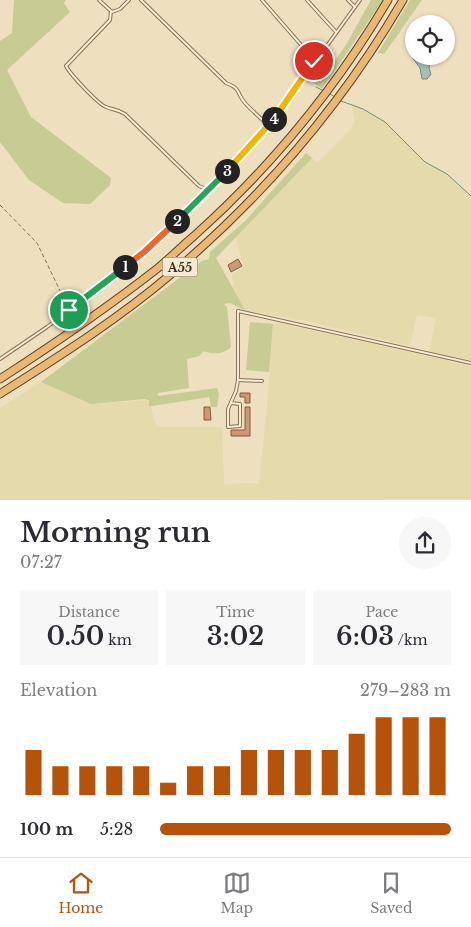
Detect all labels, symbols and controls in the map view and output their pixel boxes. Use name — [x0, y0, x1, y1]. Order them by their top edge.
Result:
map controls — [405, 15, 455, 65]
button: locate — [405, 15, 455, 65]
pin — [293, 40, 335, 82]
icon: check — [300, 47, 328, 75]
pin: 4 — [262, 106, 286, 132]
text: 4 — [270, 110, 279, 128]
pin: 3 — [214, 158, 240, 184]
text: 3 — [223, 162, 232, 180]
pin: 2 — [164, 208, 190, 234]
text: 2 — [173, 212, 182, 230]
pin: 1 — [112, 254, 138, 280]
text: 1 — [122, 258, 129, 276]
road number: A55 — [162, 258, 198, 276]
pin — [48, 289, 90, 331]
icon: arrive — [55, 296, 83, 324]
text: Morning run — [20, 515, 211, 550]
button: share — [399, 517, 451, 569]
text: 07:27 — [20, 552, 62, 572]
text: Distance — [58, 603, 120, 621]
text: Time — [216, 603, 255, 621]
text: Pace — [365, 603, 398, 621]
text: 0.50 — [46, 621, 104, 652]
text: 3:02 — [207, 621, 264, 652]
text: 6:03 — [336, 621, 394, 652]
text: km — [104, 631, 132, 649]
text: /km — [394, 631, 428, 649]
text: Elevation — [20, 680, 97, 700]
text: 279–283 m — [360, 680, 451, 700]
text: 100 m — [20, 819, 73, 839]
text: 5:28 — [100, 819, 133, 839]
tab: Home — [59, 869, 103, 917]
tab: Map — [221, 869, 253, 917]
tab: Saved — [370, 869, 412, 917]

